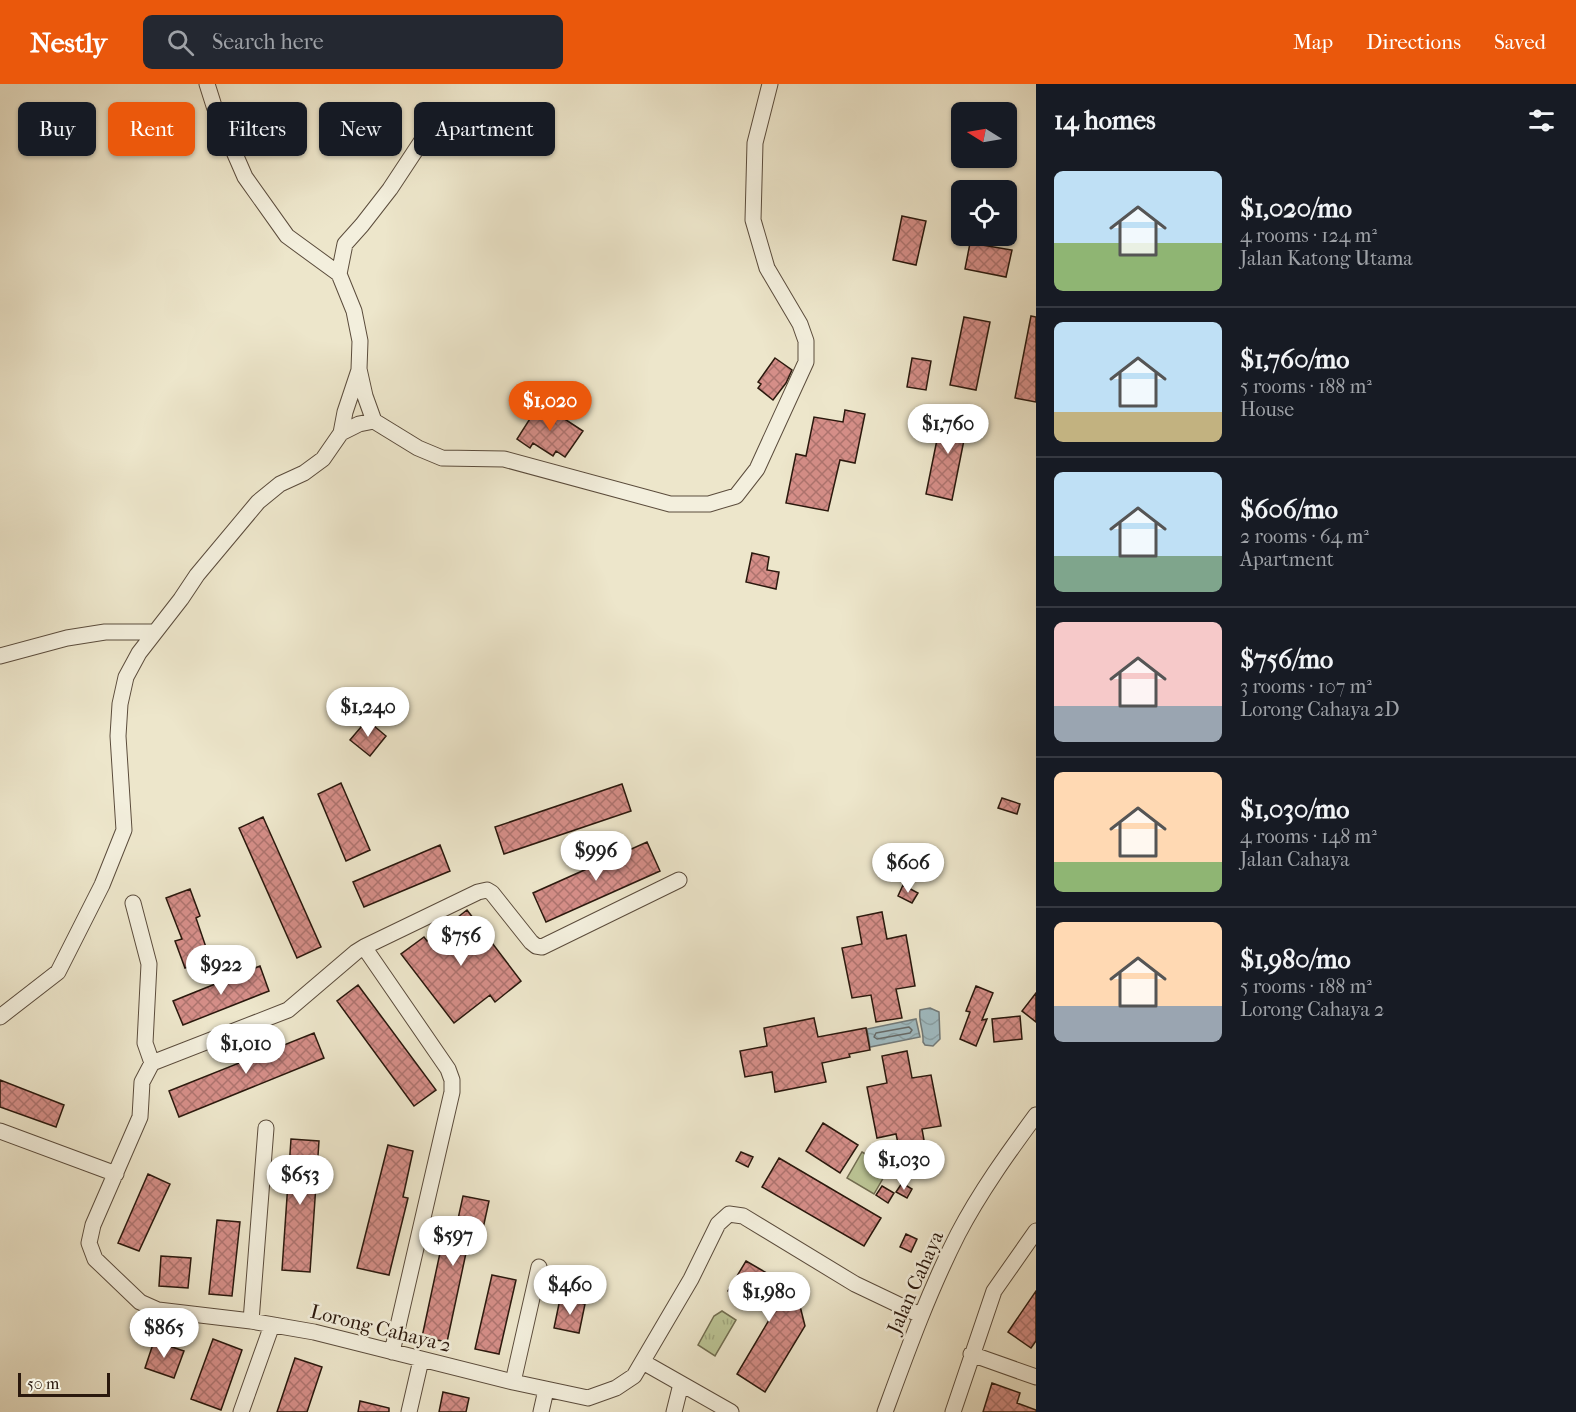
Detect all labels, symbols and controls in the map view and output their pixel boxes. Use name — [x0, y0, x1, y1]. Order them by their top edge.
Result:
search box — [143, 15, 563, 69]
text: Nestly — [30, 26, 107, 59]
icon: search — [164, 26, 197, 59]
text: Search here — [212, 29, 324, 55]
text: Map — [1293, 30, 1333, 54]
text: Directions — [1366, 30, 1461, 54]
text: Saved — [1494, 30, 1546, 54]
chip: Buy — [18, 102, 96, 156]
chip: Rent — [108, 102, 195, 156]
chip: Filters — [207, 102, 307, 156]
chip: New — [319, 102, 402, 156]
chip: Apartment — [414, 102, 555, 156]
north arrow — [951, 102, 1017, 168]
map controls — [951, 102, 1017, 246]
icon: filters — [1525, 104, 1558, 137]
text: 14 homes — [1054, 105, 1156, 136]
button: locate — [951, 180, 1017, 246]
text: $1,020/mo — [1240, 193, 1352, 224]
icon: home — [1102, 195, 1174, 267]
text: 4 rooms · 124 m² — [1240, 224, 1377, 247]
text: Jalan Katong Utama — [1240, 247, 1413, 270]
text: $1,760/mo — [1240, 344, 1350, 375]
icon: home — [1102, 346, 1174, 418]
text: 5 rooms · 188 m² — [1240, 375, 1372, 398]
pin: $1,020 — [501, 381, 599, 432]
text: $1,020 — [523, 389, 577, 412]
text: House — [1240, 398, 1294, 421]
pin: $1,760 — [899, 404, 997, 455]
text: $1,760 — [922, 412, 974, 435]
text: $606/mo — [1240, 494, 1338, 525]
icon: home — [1102, 496, 1174, 568]
text: 2 rooms · 64 m² — [1240, 525, 1369, 548]
text: Apartment — [1240, 548, 1334, 571]
text: $756/mo — [1240, 644, 1333, 675]
icon: home — [1102, 646, 1174, 718]
text: 3 rooms · 107 m² — [1240, 675, 1372, 698]
pin: $1,240 — [319, 687, 417, 738]
text: $1,240 — [340, 695, 396, 718]
text: Lorong Cahaya 2D — [1240, 698, 1400, 721]
text: $1,030/mo — [1240, 794, 1349, 825]
icon: home — [1102, 796, 1174, 868]
text: 4 rooms · 148 m² — [1240, 825, 1377, 848]
pin: $996 — [560, 831, 632, 882]
text: $996 — [575, 839, 617, 862]
pin: $606 — [872, 843, 944, 894]
text: Jalan Cahaya — [1240, 848, 1350, 871]
text: $606 — [886, 851, 930, 874]
pin: $756 — [425, 916, 497, 967]
text: $756 — [441, 924, 481, 947]
text: $1,980/mo — [1240, 944, 1351, 975]
pin: $922 — [185, 945, 257, 996]
icon: home — [1102, 946, 1174, 1018]
text: $922 — [200, 953, 242, 976]
text: 5 rooms · 188 m² — [1240, 975, 1372, 998]
text: Lorong Cahaya 2 — [1240, 998, 1384, 1021]
pin: $1,010 — [197, 1024, 295, 1075]
text: $1,010 — [220, 1032, 272, 1055]
pin: $1,030 — [855, 1140, 953, 1191]
text: $1,030 — [878, 1148, 930, 1171]
pin: $653 — [264, 1155, 336, 1206]
text: $653 — [281, 1163, 319, 1186]
pin: $597 — [417, 1216, 489, 1267]
text: $597 — [433, 1224, 473, 1247]
street label: Jalan Cahaya — [882, 1227, 949, 1339]
pin: $460 — [534, 1265, 606, 1316]
pin: $1,980 — [720, 1272, 818, 1323]
text: $460 — [548, 1273, 592, 1296]
text: $1,980 — [742, 1280, 796, 1303]
street label: Lorong Cahaya 2 — [308, 1300, 454, 1357]
pin: $865 — [128, 1308, 200, 1359]
text: $865 — [144, 1316, 184, 1339]
scale bar — [18, 1370, 110, 1398]
text: 50 m — [27, 1374, 59, 1393]

